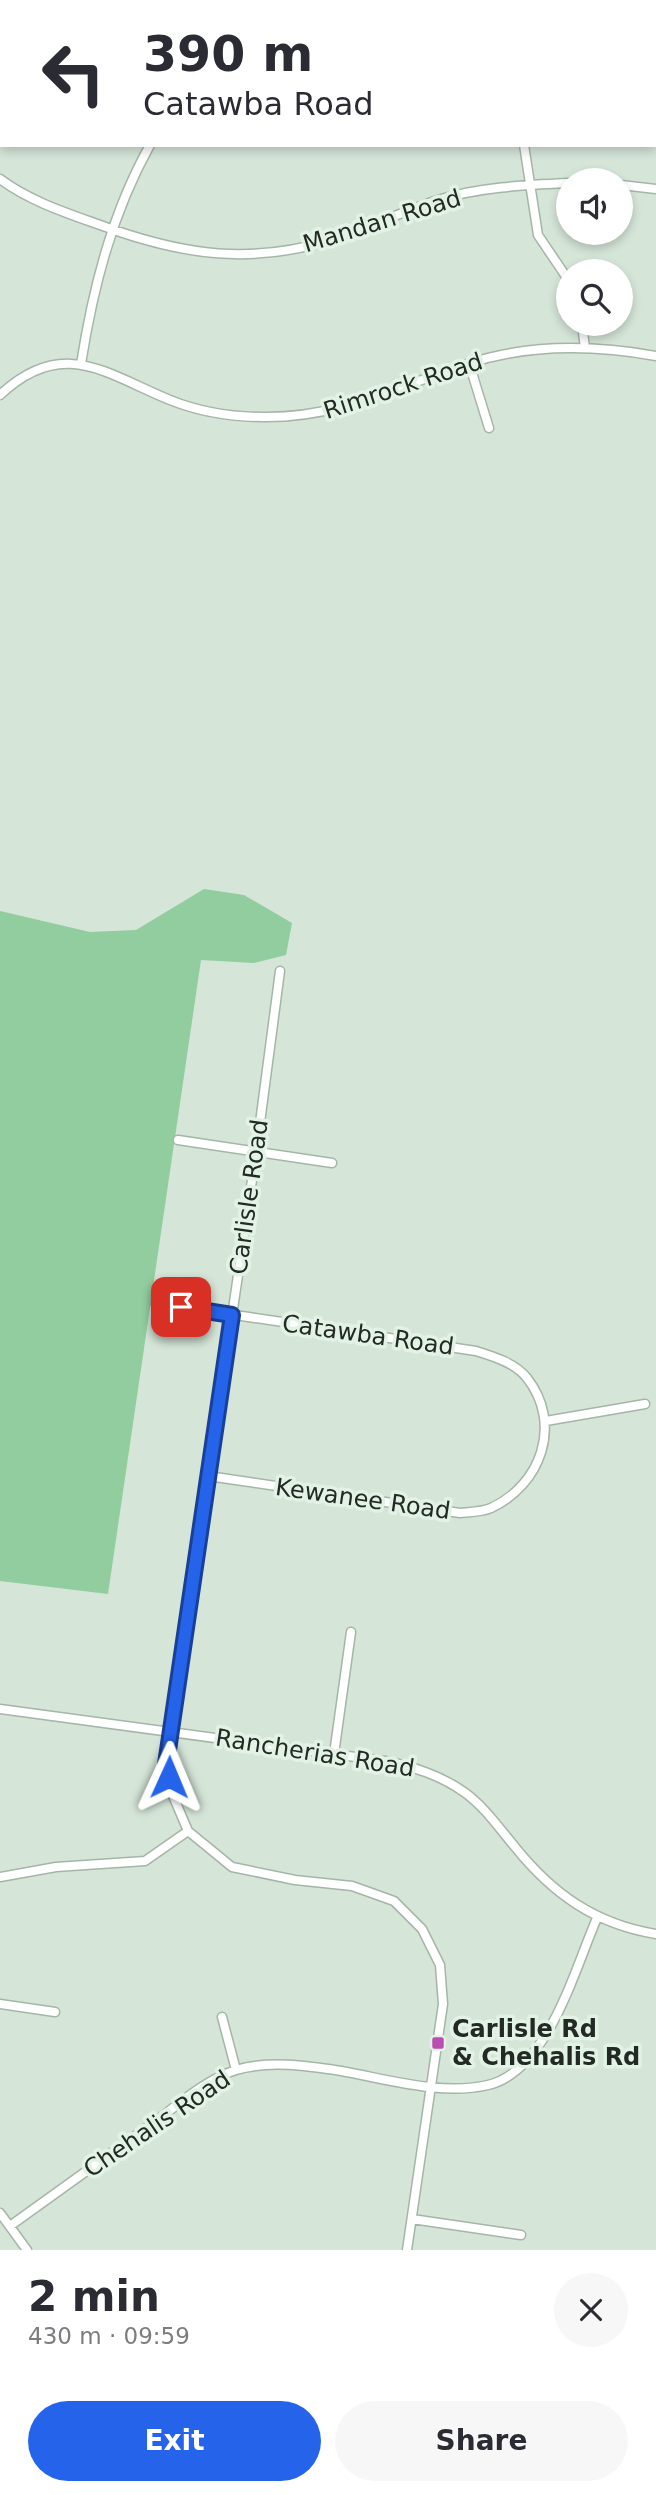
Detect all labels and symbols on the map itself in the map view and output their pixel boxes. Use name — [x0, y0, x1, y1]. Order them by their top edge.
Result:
street label: Mandan Road — [300, 184, 464, 258]
street label: Rimrock Road — [320, 347, 486, 425]
street label: Carlisle Road — [224, 1118, 274, 1276]
pin — [151, 1277, 211, 1337]
street label: Catawba Road — [280, 1309, 456, 1361]
street label: Kewanee Road — [274, 1473, 452, 1525]
street label: Rancherias Road — [214, 1723, 416, 1783]
position arrow — [132, 1740, 206, 1814]
place label: Carlisle Rd & Chehalis Rd — [452, 2015, 640, 2071]
marker: Carlisle Rd & Chehalis Rd — [430, 2035, 446, 2051]
street label: Chehalis Road — [79, 2065, 235, 2183]

